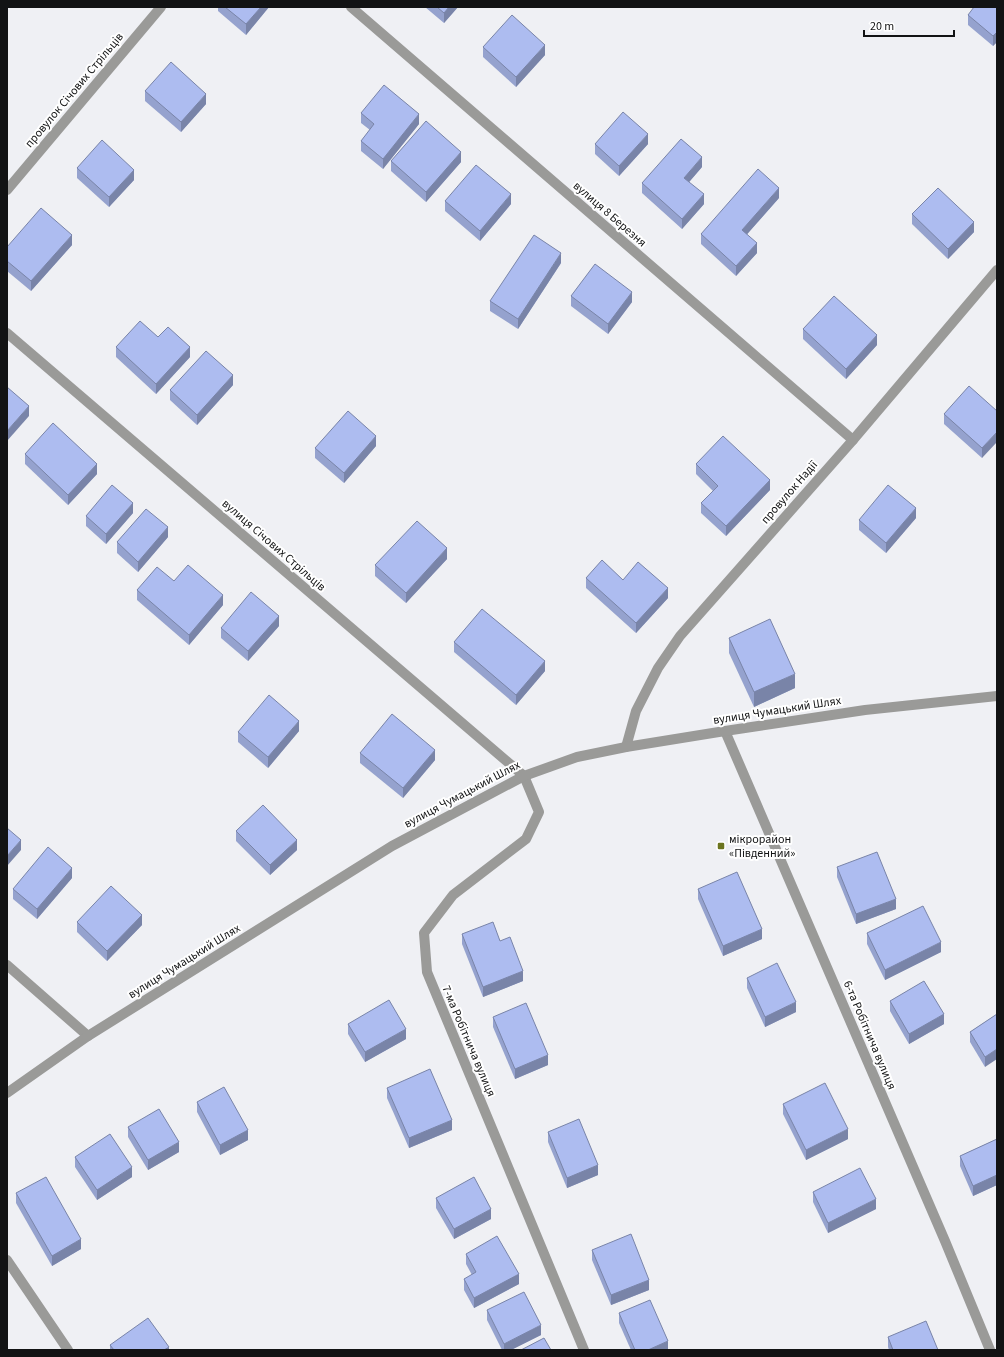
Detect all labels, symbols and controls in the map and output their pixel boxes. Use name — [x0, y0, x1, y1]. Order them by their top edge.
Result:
scale bar — [864, 12, 954, 38]
text: 20 m — [870, 18, 894, 35]
street label: провулок Січових Стрільців — [21, 29, 128, 151]
street label: вулиця 8 Березня — [569, 178, 650, 251]
street label: провулок Надії — [757, 457, 822, 528]
street label: вулиця Січових Стрільців — [218, 495, 329, 595]
street label: вулиця Чумацький Шлях — [712, 692, 843, 729]
street label: вулиця Чумацький Шлях — [401, 756, 524, 832]
place label: мікрорайон «Південний» — [729, 831, 795, 862]
marker: мікрорайон «Південний» — [716, 841, 726, 851]
street label: вулиця Чумацький Шлях — [125, 920, 244, 1003]
street label: 6-та Робітнича вулиця — [839, 978, 900, 1092]
street label: 7-ма Робітнича вулиця — [437, 983, 500, 1100]

